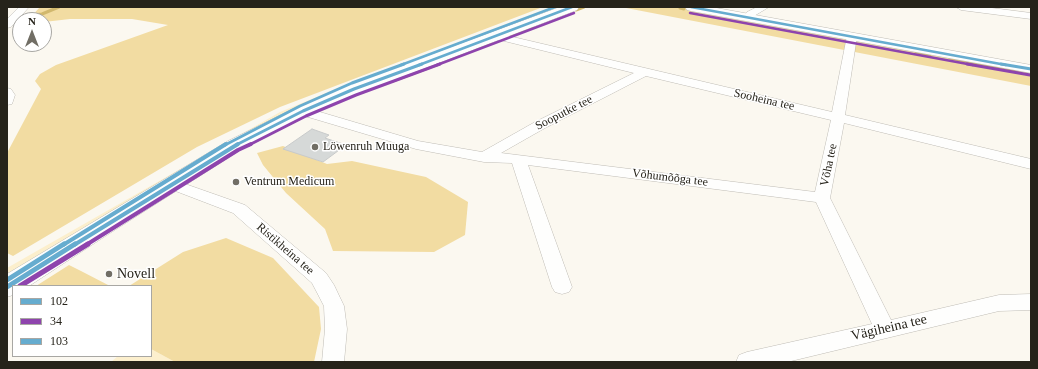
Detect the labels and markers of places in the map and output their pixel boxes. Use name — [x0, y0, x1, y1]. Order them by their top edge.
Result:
place label: Löwenruh Muuga — [323, 140, 409, 154]
marker: Löwenruh Muuga — [310, 142, 320, 152]
place label: Ventrum Medicum — [244, 175, 334, 189]
marker: Ventrum Medicum — [231, 177, 241, 187]
place label: Novell — [117, 266, 155, 282]
marker: Novell — [104, 269, 114, 279]

